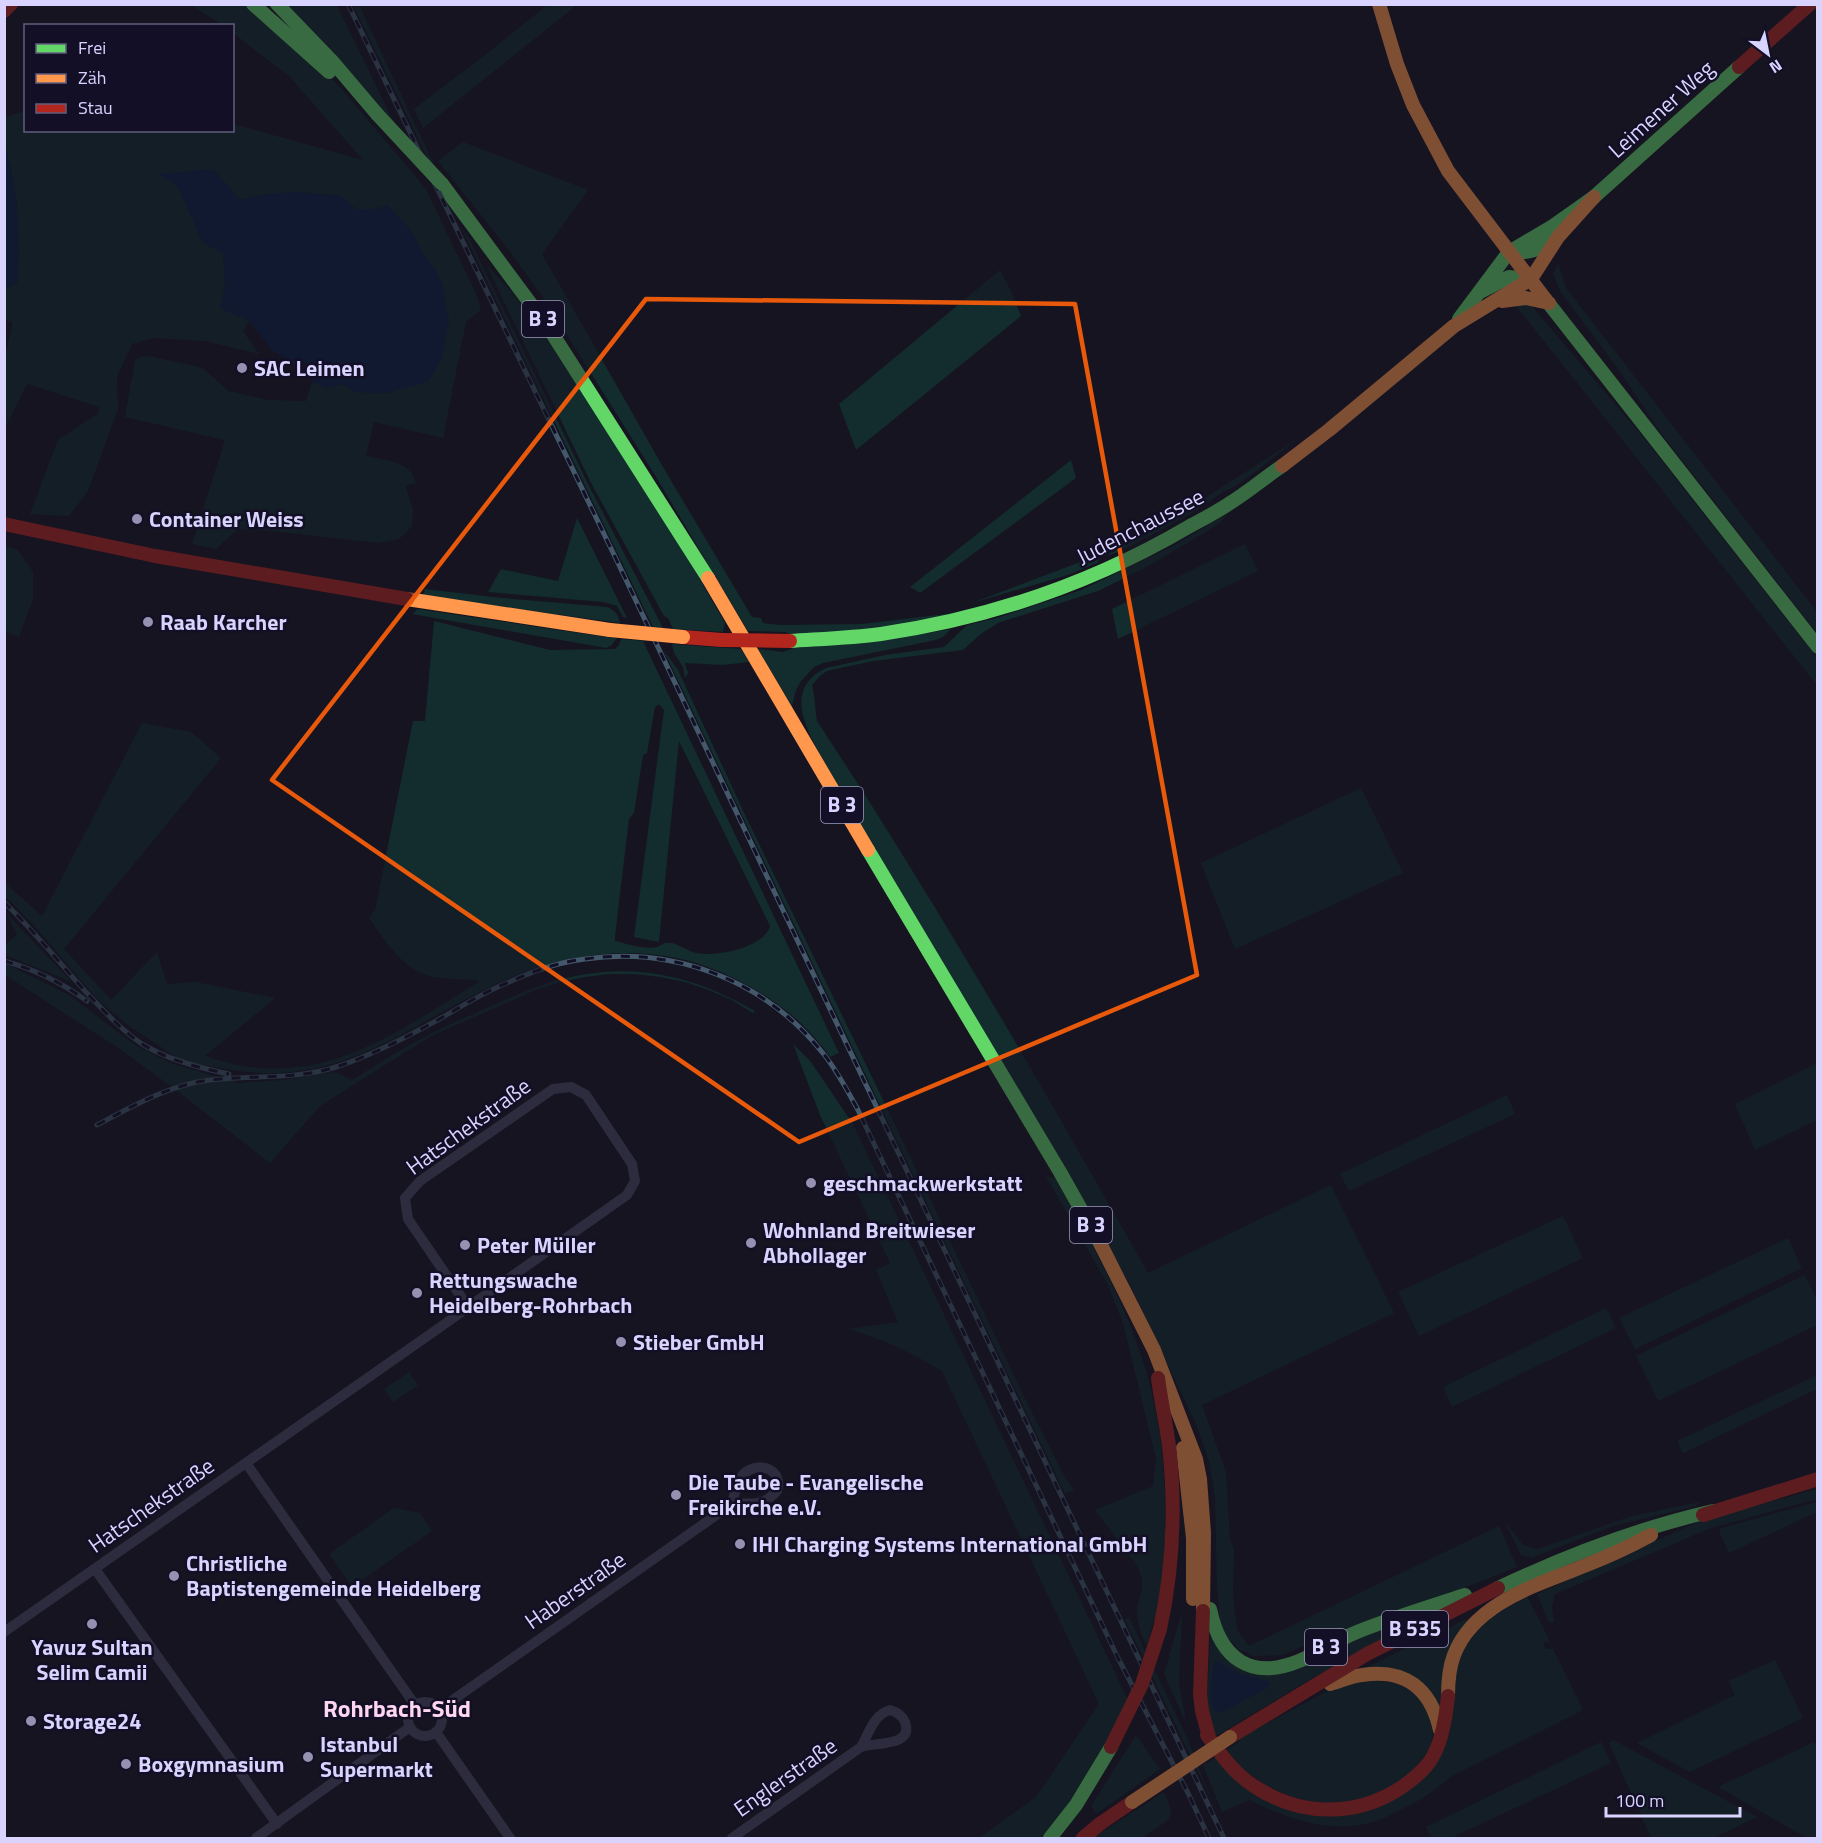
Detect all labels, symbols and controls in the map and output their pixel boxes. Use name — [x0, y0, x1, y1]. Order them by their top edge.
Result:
legend — [24, 24, 234, 132]
north arrow — [1738, 24, 1798, 84]
text: Frei — [78, 34, 106, 61]
street label: Leimener Weg — [1600, 52, 1722, 166]
text: N — [1765, 54, 1787, 80]
text: Zäh — [78, 64, 106, 91]
text: Stau — [78, 94, 113, 121]
road number: B 3 — [522, 301, 564, 337]
place label: SAC Leimen — [254, 351, 365, 385]
marker: SAC Leimen — [235, 361, 249, 375]
street label: Judenchaussee — [1070, 479, 1210, 573]
place label: Container Weiss — [149, 502, 304, 536]
marker: Container Weiss — [130, 512, 144, 526]
place label: Raab Karcher — [160, 605, 287, 639]
marker: Raab Karcher — [141, 615, 155, 629]
road number: B 3 — [821, 787, 863, 823]
street label: Hatschekstraße — [398, 1069, 538, 1183]
place label: geschmackwerkstatt — [823, 1166, 1023, 1200]
marker: geschmackwerkstatt — [804, 1176, 818, 1190]
road number: B 3 — [1070, 1207, 1112, 1243]
place label: Wohnland Breitwieser Abhollager — [763, 1213, 976, 1272]
place label: Peter Müller — [477, 1228, 596, 1262]
marker: Wohnland Breitwieser Abhollager — [744, 1236, 758, 1250]
marker: Peter Müller — [458, 1238, 472, 1252]
place label: Rettungswache Heidelberg-Rohrbach — [429, 1263, 632, 1322]
marker: Rettungswache Heidelberg-Rohrbach — [410, 1286, 424, 1300]
place label: Stieber GmbH — [633, 1325, 765, 1359]
marker: Stieber GmbH — [614, 1335, 628, 1349]
street label: Hatschekstraße — [81, 1449, 221, 1561]
place label: Die Taube - Evangelische Freikirche e.V. — [688, 1465, 924, 1524]
marker: Die Taube - Evangelische Freikirche e.V. — [669, 1488, 683, 1502]
place label: IHI Charging Systems International GmbH — [752, 1527, 1148, 1561]
marker: IHI Charging Systems International GmbH — [733, 1537, 747, 1551]
street label: Haberstraße — [518, 1543, 632, 1637]
place label: Christliche Baptistengemeinde Heidelberg — [186, 1546, 481, 1605]
marker: Christliche Baptistengemeinde Heidelberg — [167, 1569, 181, 1583]
road number: B 535 — [1382, 1611, 1448, 1647]
marker: Yavuz Sultan Selim Camii — [85, 1617, 99, 1631]
road number: B 3 — [1305, 1629, 1347, 1665]
place label: Yavuz Sultan Selim Camii — [31, 1630, 153, 1689]
district label: Rohrbach-Süd — [323, 1690, 471, 1726]
place label: Storage24 — [43, 1704, 142, 1738]
marker: Storage24 — [24, 1714, 38, 1728]
place label: Istanbul Supermarkt — [320, 1727, 433, 1786]
street label: Englerstraße — [726, 1729, 844, 1825]
place label: Boxgymnasium — [138, 1747, 284, 1781]
marker: Istanbul Supermarkt — [301, 1750, 315, 1764]
marker: Boxgymnasium — [119, 1757, 133, 1771]
scale bar — [1606, 1780, 1740, 1818]
text: 100 m — [1615, 1787, 1664, 1814]

